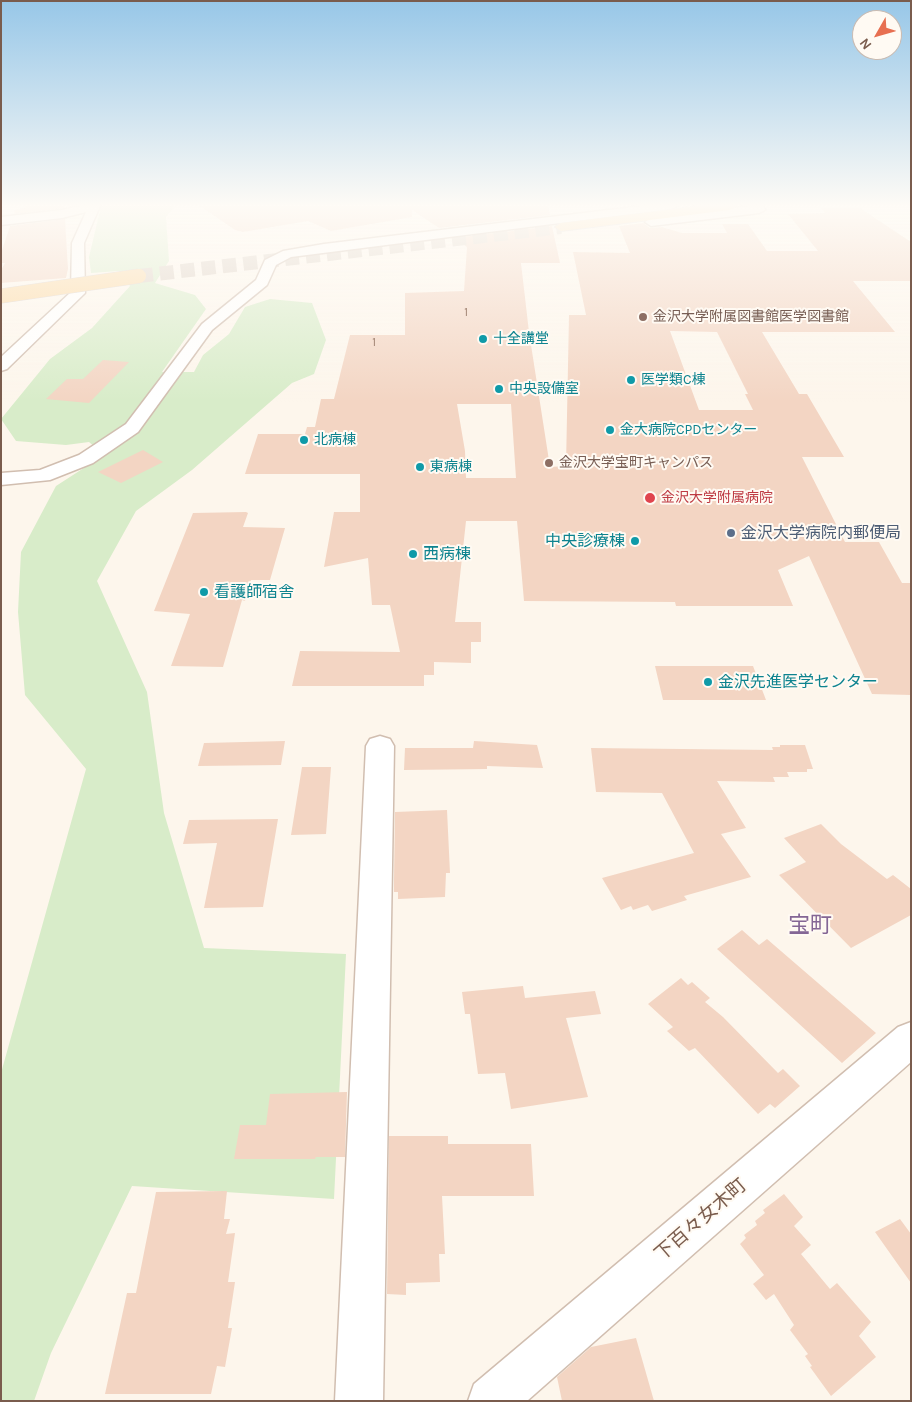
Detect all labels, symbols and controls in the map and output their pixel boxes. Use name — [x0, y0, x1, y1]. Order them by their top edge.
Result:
north arrow — [852, 10, 902, 60]
text: N — [856, 35, 875, 53]
house number: 1 — [464, 306, 468, 320]
place label: 金沢大学附属図書館医学図書館 — [653, 309, 849, 325]
marker: 金沢大学附属図書館医学図書館 — [637, 311, 649, 323]
place label: 十全講堂 — [493, 331, 549, 347]
marker: 十全講堂 — [477, 333, 489, 345]
house number: 1 — [372, 336, 376, 350]
place label: 医学類C棟 — [641, 372, 706, 388]
marker: 医学類C棟 — [625, 374, 637, 386]
place label: 中央設備室 — [509, 381, 579, 397]
marker: 中央設備室 — [493, 383, 505, 395]
place label: 金大病院CPDセンター — [620, 422, 758, 438]
marker: 金大病院CPDセンター — [604, 424, 616, 436]
place label: 北病棟 — [314, 432, 356, 448]
marker: 北病棟 — [298, 434, 310, 446]
place label: 金沢大学宝町キャンパス — [559, 455, 713, 471]
marker: 金沢大学宝町キャンパス — [543, 457, 555, 469]
place label: 東病棟 — [430, 459, 472, 475]
marker: 東病棟 — [414, 461, 426, 473]
place label: 金沢大学附属病院 — [661, 490, 773, 506]
marker: 金沢大学附属病院 — [643, 491, 657, 505]
place label: 金沢大学病院内郵便局 — [741, 523, 901, 543]
marker: 金沢大学病院内郵便局 — [725, 527, 737, 539]
place label: 中央診療棟 — [545, 531, 625, 551]
marker: 中央診療棟 — [629, 535, 641, 547]
place label: 西病棟 — [423, 544, 471, 564]
marker: 西病棟 — [407, 548, 419, 560]
place label: 看護師宿舎 — [214, 582, 294, 602]
marker: 看護師宿舎 — [198, 586, 210, 598]
place label: 金沢先進医学センター — [718, 672, 878, 692]
marker: 金沢先進医学センター — [702, 676, 714, 688]
district label: 宝町 — [788, 913, 832, 939]
street label: 下百々女木町 — [651, 1174, 751, 1266]

